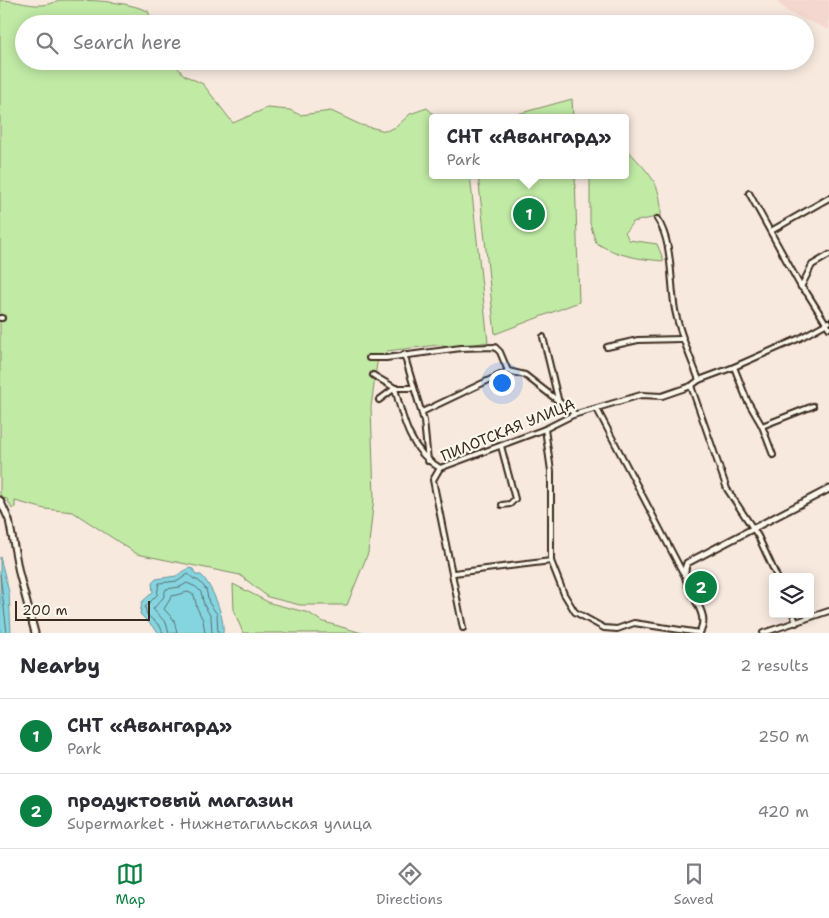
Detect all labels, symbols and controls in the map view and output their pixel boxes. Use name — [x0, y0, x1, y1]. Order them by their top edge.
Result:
search box — [15, 15, 814, 70]
icon: search — [33, 29, 61, 57]
text: Search here — [73, 30, 182, 55]
popup — [429, 114, 629, 179]
text: СНТ «Авангард» — [446, 124, 612, 149]
text: Park — [446, 149, 481, 170]
pin: 1 — [513, 195, 545, 233]
your location — [489, 370, 515, 396]
street label: ПИЛОТСКАЯ УЛИЦА — [438, 394, 578, 466]
pin: 2 — [685, 568, 717, 606]
map controls — [769, 573, 814, 618]
button: layers — [769, 573, 814, 618]
scale bar — [15, 598, 150, 621]
text: 200 m — [22, 601, 68, 619]
text: Nearby — [20, 652, 100, 680]
text: 2 results — [740, 655, 809, 676]
text: СНТ «Авангард» — [67, 713, 232, 738]
text: 1 — [32, 726, 40, 747]
text: 250 m — [758, 726, 809, 747]
text: Park — [67, 738, 101, 759]
text: продуктовый магазин — [67, 788, 293, 813]
text: 2 — [30, 801, 42, 822]
text: 420 m — [758, 801, 809, 822]
text: Supermarket · Нижнетагильская улица — [67, 813, 372, 834]
tab: Map — [115, 860, 145, 908]
tab: Directions — [376, 860, 443, 908]
tab: Saved — [674, 860, 714, 908]

